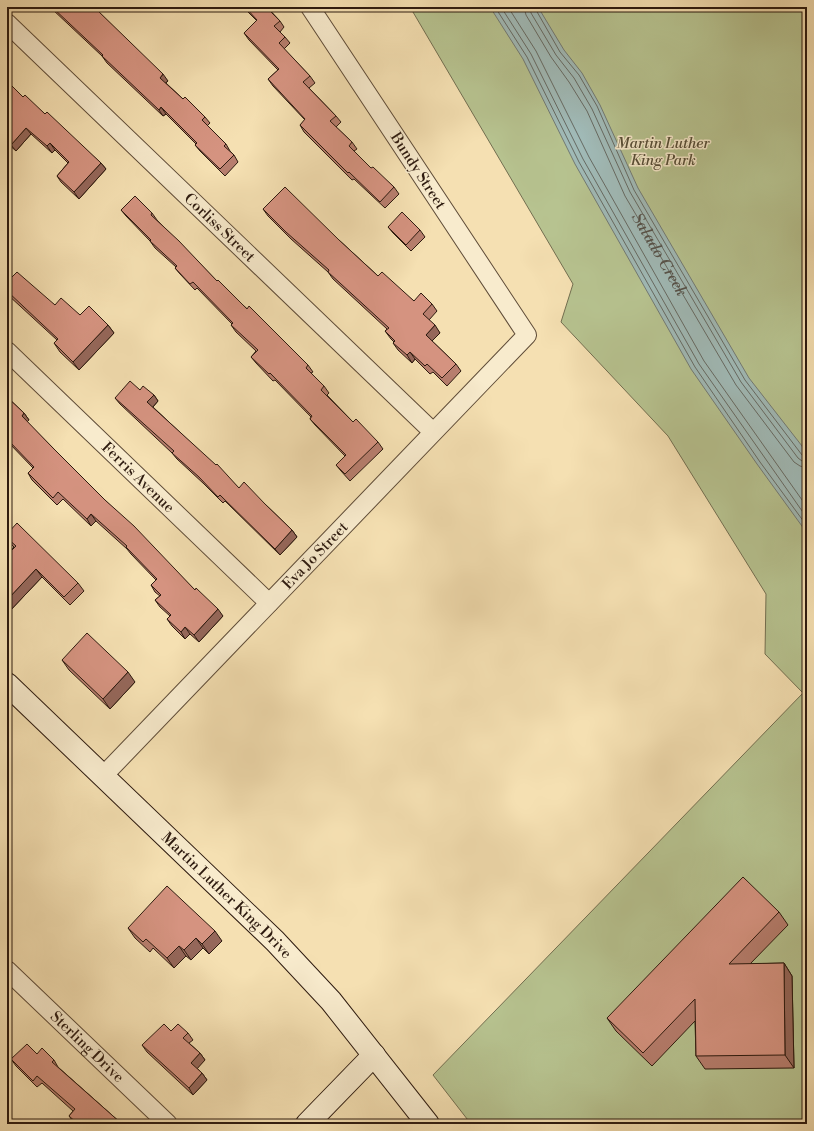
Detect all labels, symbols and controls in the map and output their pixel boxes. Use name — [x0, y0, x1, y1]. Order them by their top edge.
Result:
street label: Bundy Street — [386, 128, 450, 214]
park label: Martin Luther King Park — [616, 134, 710, 170]
street label: Corliss Street — [180, 189, 260, 266]
water label: Salado Creek — [627, 209, 692, 300]
street label: Ferris Avenue — [98, 438, 179, 517]
street label: Eva Jo Street — [278, 517, 352, 593]
street label: Martin Luther King Drive — [158, 828, 296, 963]
street label: Sterling Drive — [46, 1007, 128, 1086]

